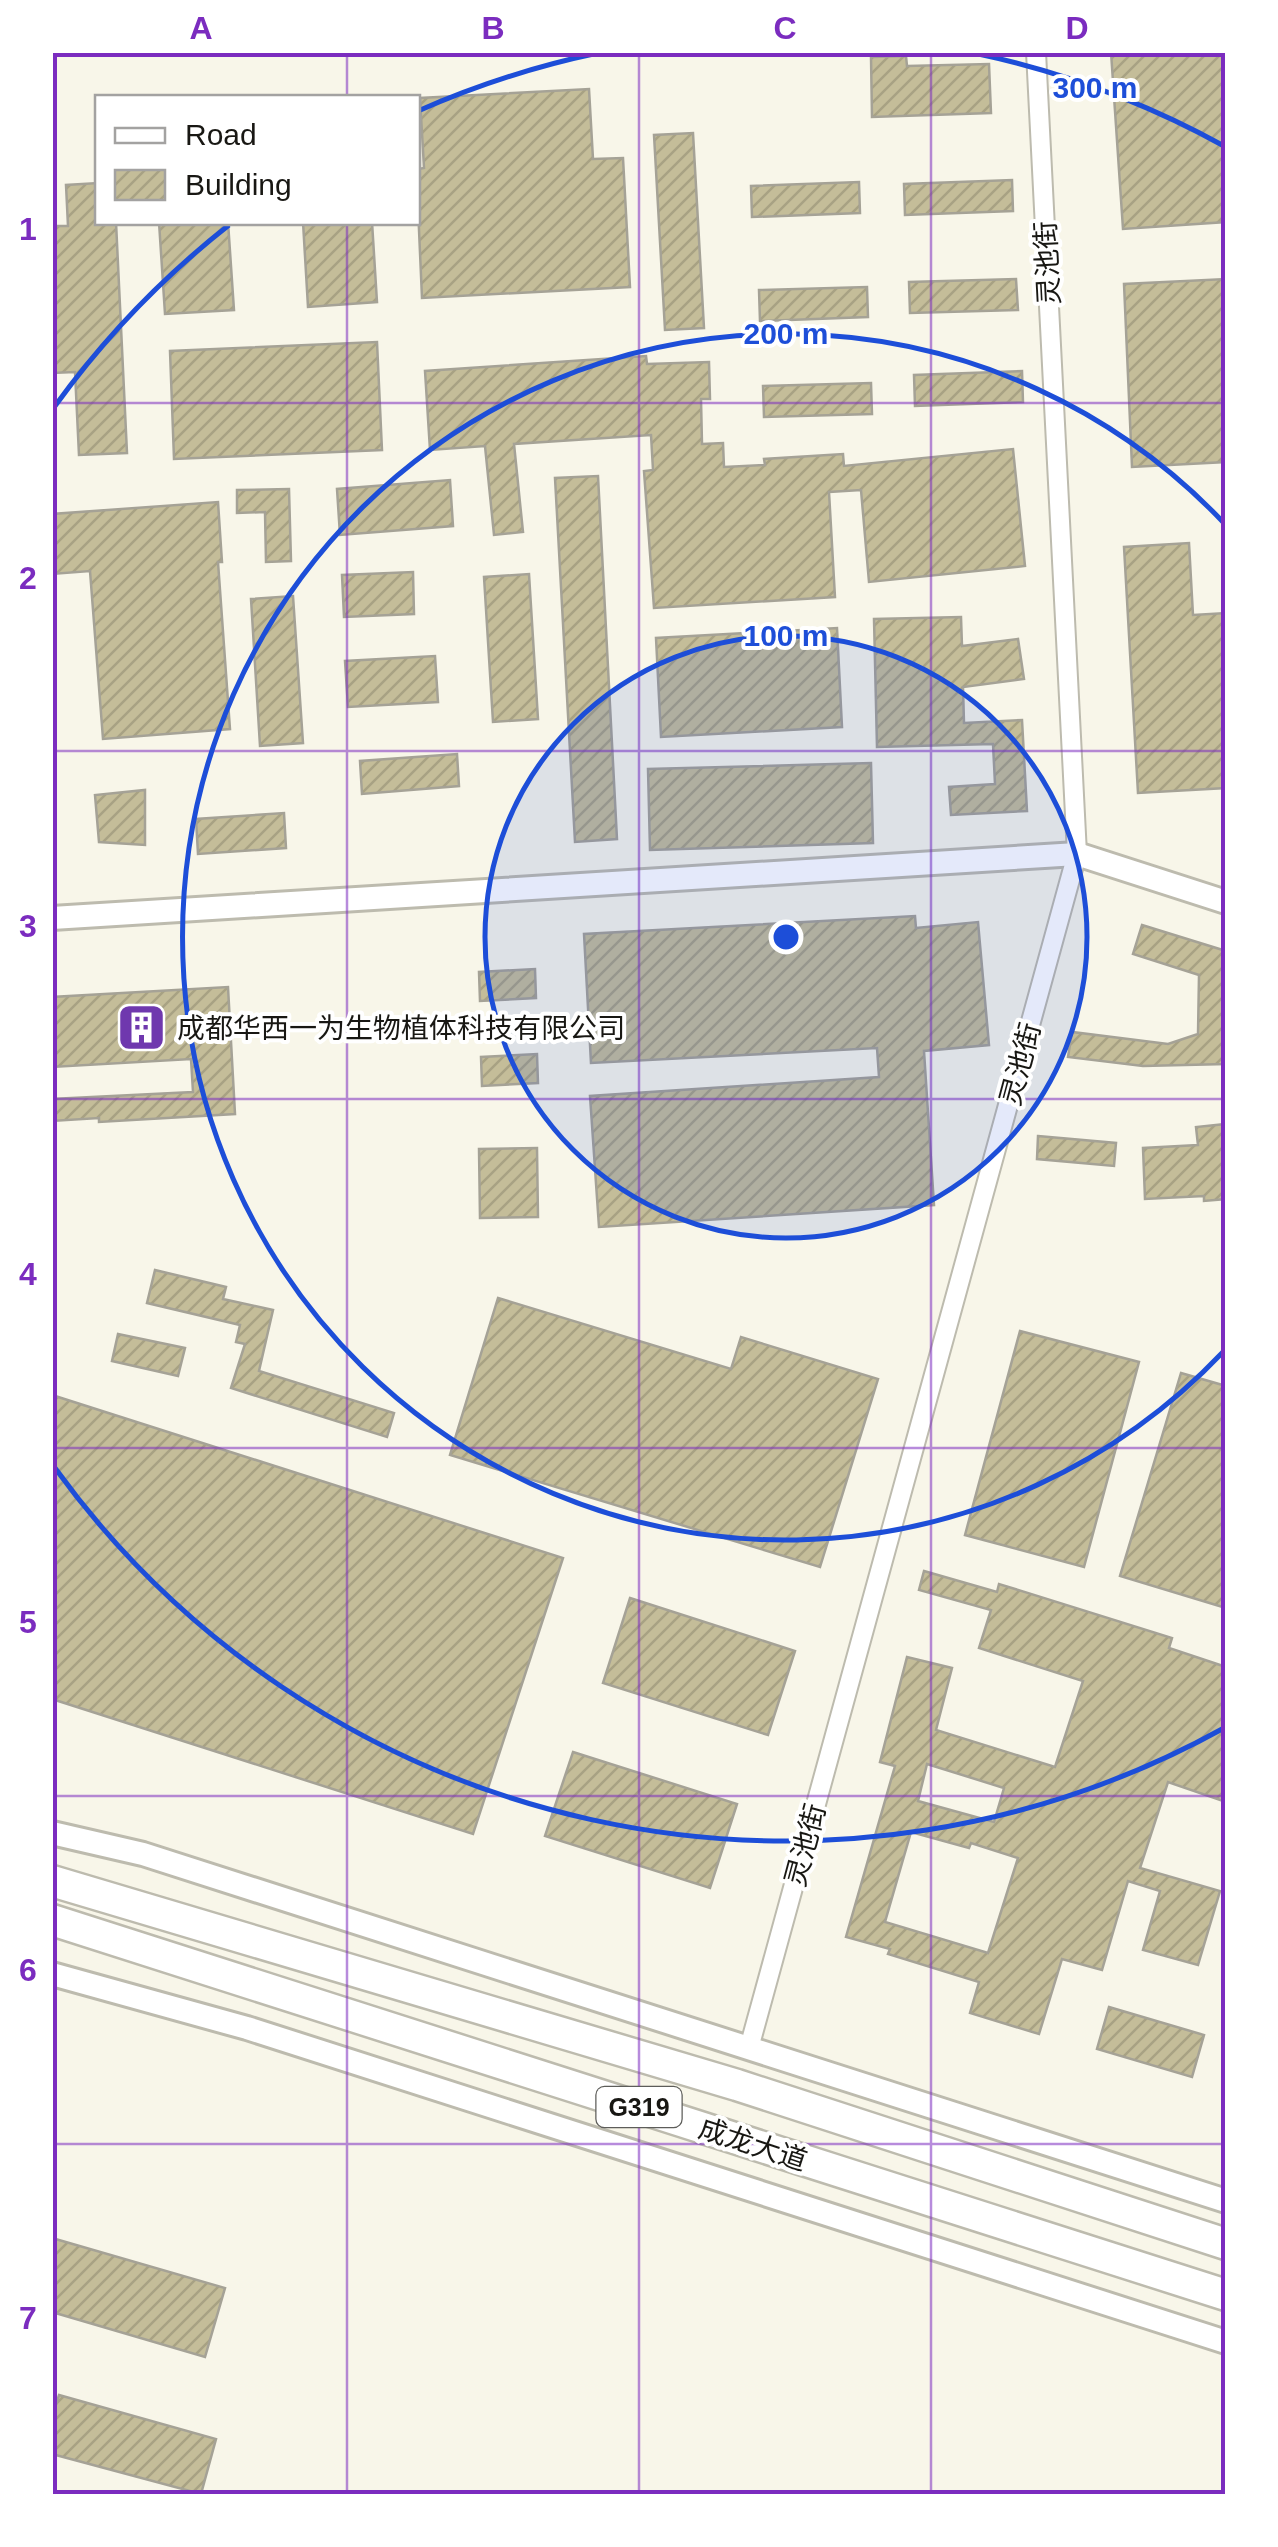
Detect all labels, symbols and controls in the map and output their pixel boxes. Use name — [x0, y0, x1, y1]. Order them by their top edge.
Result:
text: A — [189, 10, 213, 46]
text: B — [481, 10, 505, 46]
text: C — [773, 10, 797, 46]
text: D — [1065, 10, 1089, 46]
text: 300 m — [1052, 71, 1138, 104]
legend — [95, 95, 420, 225]
text: Road — [185, 118, 257, 151]
text: Building — [185, 168, 292, 201]
text: 1 — [19, 211, 37, 247]
street label: 灵池街 — [1030, 220, 1065, 306]
text: 200 m — [743, 317, 829, 350]
text: 2 — [19, 560, 37, 596]
text: 100 m — [743, 619, 829, 652]
text: 3 — [19, 908, 37, 944]
centre of rings — [768, 919, 804, 955]
building icon: 成都华西一为生物植体科技有限公司 — [116, 1002, 168, 1054]
place label: 成都华西一为生物植体科技有限公司 — [177, 1013, 625, 1044]
street label: 灵池街 — [995, 1020, 1046, 1109]
text: 4 — [19, 1256, 37, 1292]
text: 5 — [19, 1604, 37, 1640]
street label: 灵池街 — [780, 1801, 831, 1890]
text: 6 — [19, 1952, 37, 1988]
road number: G319 — [596, 2087, 682, 2127]
street label: 成龙大道 — [695, 2112, 811, 2177]
text: 7 — [19, 2300, 37, 2336]

